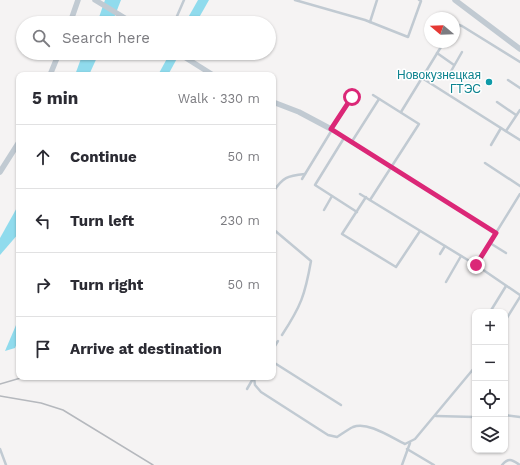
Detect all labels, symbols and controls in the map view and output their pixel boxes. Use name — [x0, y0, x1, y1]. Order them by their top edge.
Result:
north arrow — [424, 12, 460, 48]
search box — [16, 16, 276, 60]
icon: search — [30, 27, 52, 49]
text: Search here — [62, 29, 150, 47]
place label: Новокузнецкая ГТЭС — [397, 68, 481, 96]
marker: Новокузнецкая ГТЭС — [484, 77, 494, 87]
text: 5 min — [32, 88, 78, 108]
route start — [343, 88, 361, 106]
text: Walk · 330 m — [178, 91, 260, 106]
icon: ahead — [32, 146, 54, 168]
text: Continue — [70, 148, 137, 166]
text: 50 m — [228, 149, 260, 164]
icon: left — [32, 210, 54, 232]
text: Turn left — [70, 212, 134, 230]
text: 230 m — [220, 213, 260, 228]
route end — [467, 256, 485, 274]
icon: right — [32, 274, 54, 296]
text: Turn right — [70, 276, 143, 294]
text: 50 m — [228, 277, 260, 292]
map controls — [472, 309, 508, 453]
button: + — [472, 309, 508, 345]
icon: arrive — [32, 338, 54, 360]
text: Arrive at destination — [70, 340, 222, 358]
button: − — [472, 345, 508, 381]
button: locate — [472, 381, 508, 417]
button: layers — [472, 417, 508, 453]

